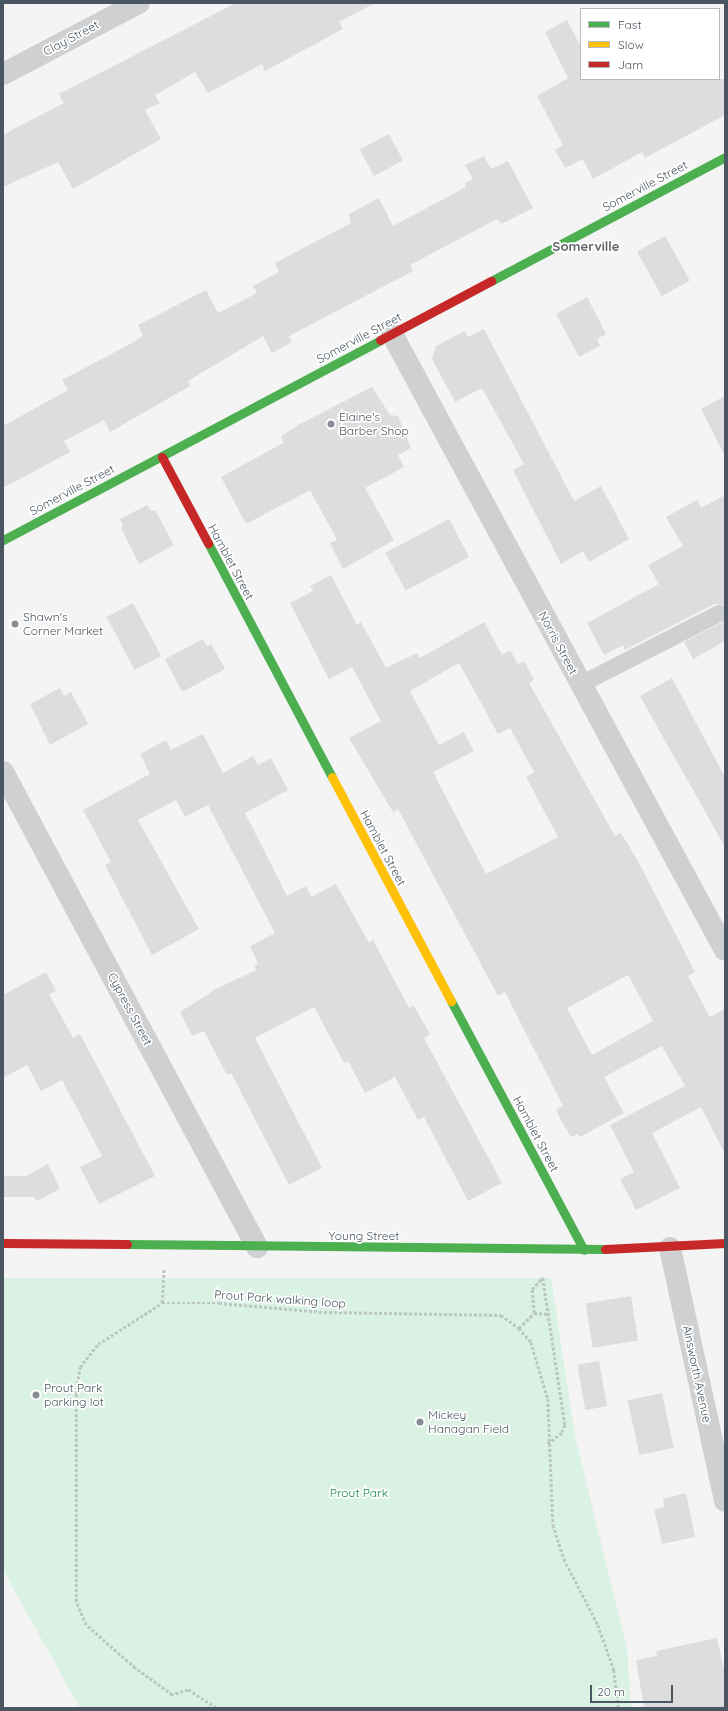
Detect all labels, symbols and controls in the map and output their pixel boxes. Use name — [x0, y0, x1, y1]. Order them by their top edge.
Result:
legend — [580, 8, 720, 80]
street label: Clay Street — [41, 17, 101, 59]
text: Fast — [618, 17, 642, 32]
text: Slow — [618, 37, 644, 52]
text: Jam — [618, 57, 643, 72]
street label: Somerville Street — [600, 158, 690, 214]
district label: Somerville — [553, 238, 619, 254]
street label: Somerville Street — [314, 310, 404, 366]
place label: Elaine's Barber Shop — [339, 410, 409, 438]
marker: Elaine's Barber Shop — [326, 419, 336, 429]
street label: Somerville Street — [27, 462, 117, 518]
street label: Hamblet Street — [205, 522, 257, 602]
street label: Norris Street — [535, 609, 581, 677]
place label: Shawn's Corner Market — [23, 610, 103, 638]
marker: Shawn's Corner Market — [10, 619, 20, 629]
street label: Hamblet Street — [357, 808, 409, 888]
street label: Cypress Street — [105, 970, 155, 1048]
street label: Hamblet Street — [510, 1094, 562, 1174]
street label: Young Street — [329, 1229, 399, 1243]
street label: Prout Park walking loop — [214, 1287, 346, 1311]
street label: Ainsworth Avenue — [680, 1324, 714, 1424]
place label: Prout Park parking lot — [44, 1381, 104, 1409]
marker: Prout Park parking lot — [31, 1390, 41, 1400]
place label: Mickey Hanagan Field — [428, 1408, 509, 1436]
marker: Mickey Hanagan Field — [415, 1417, 425, 1427]
park label: Prout Park — [330, 1486, 388, 1500]
scale bar — [592, 1677, 675, 1703]
text: 20 m — [597, 1684, 625, 1699]

